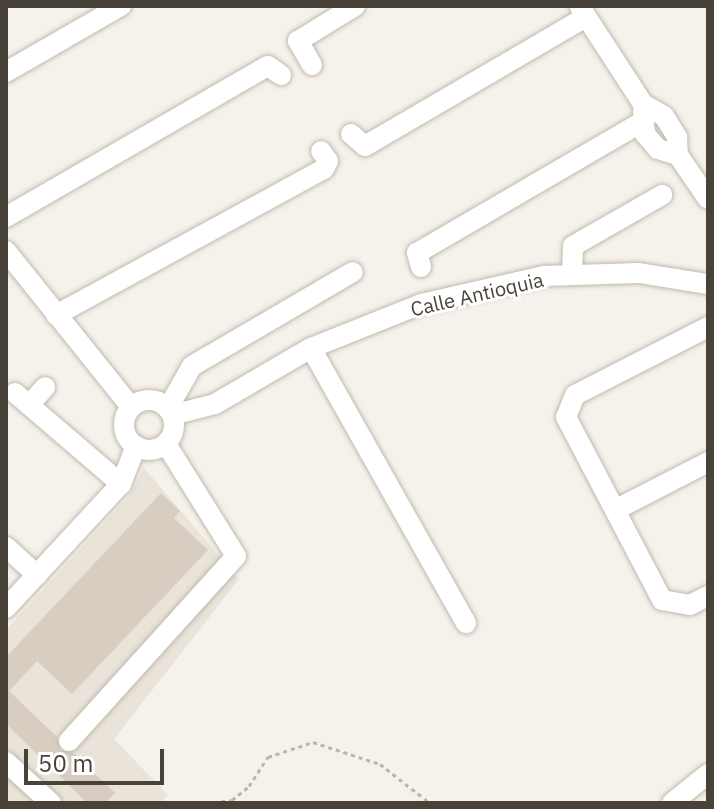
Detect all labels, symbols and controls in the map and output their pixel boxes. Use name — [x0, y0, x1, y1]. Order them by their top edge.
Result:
street label: Calle Antioquia — [408, 267, 546, 321]
scale bar — [28, 733, 168, 783]
text: 50 m — [38, 747, 93, 779]

